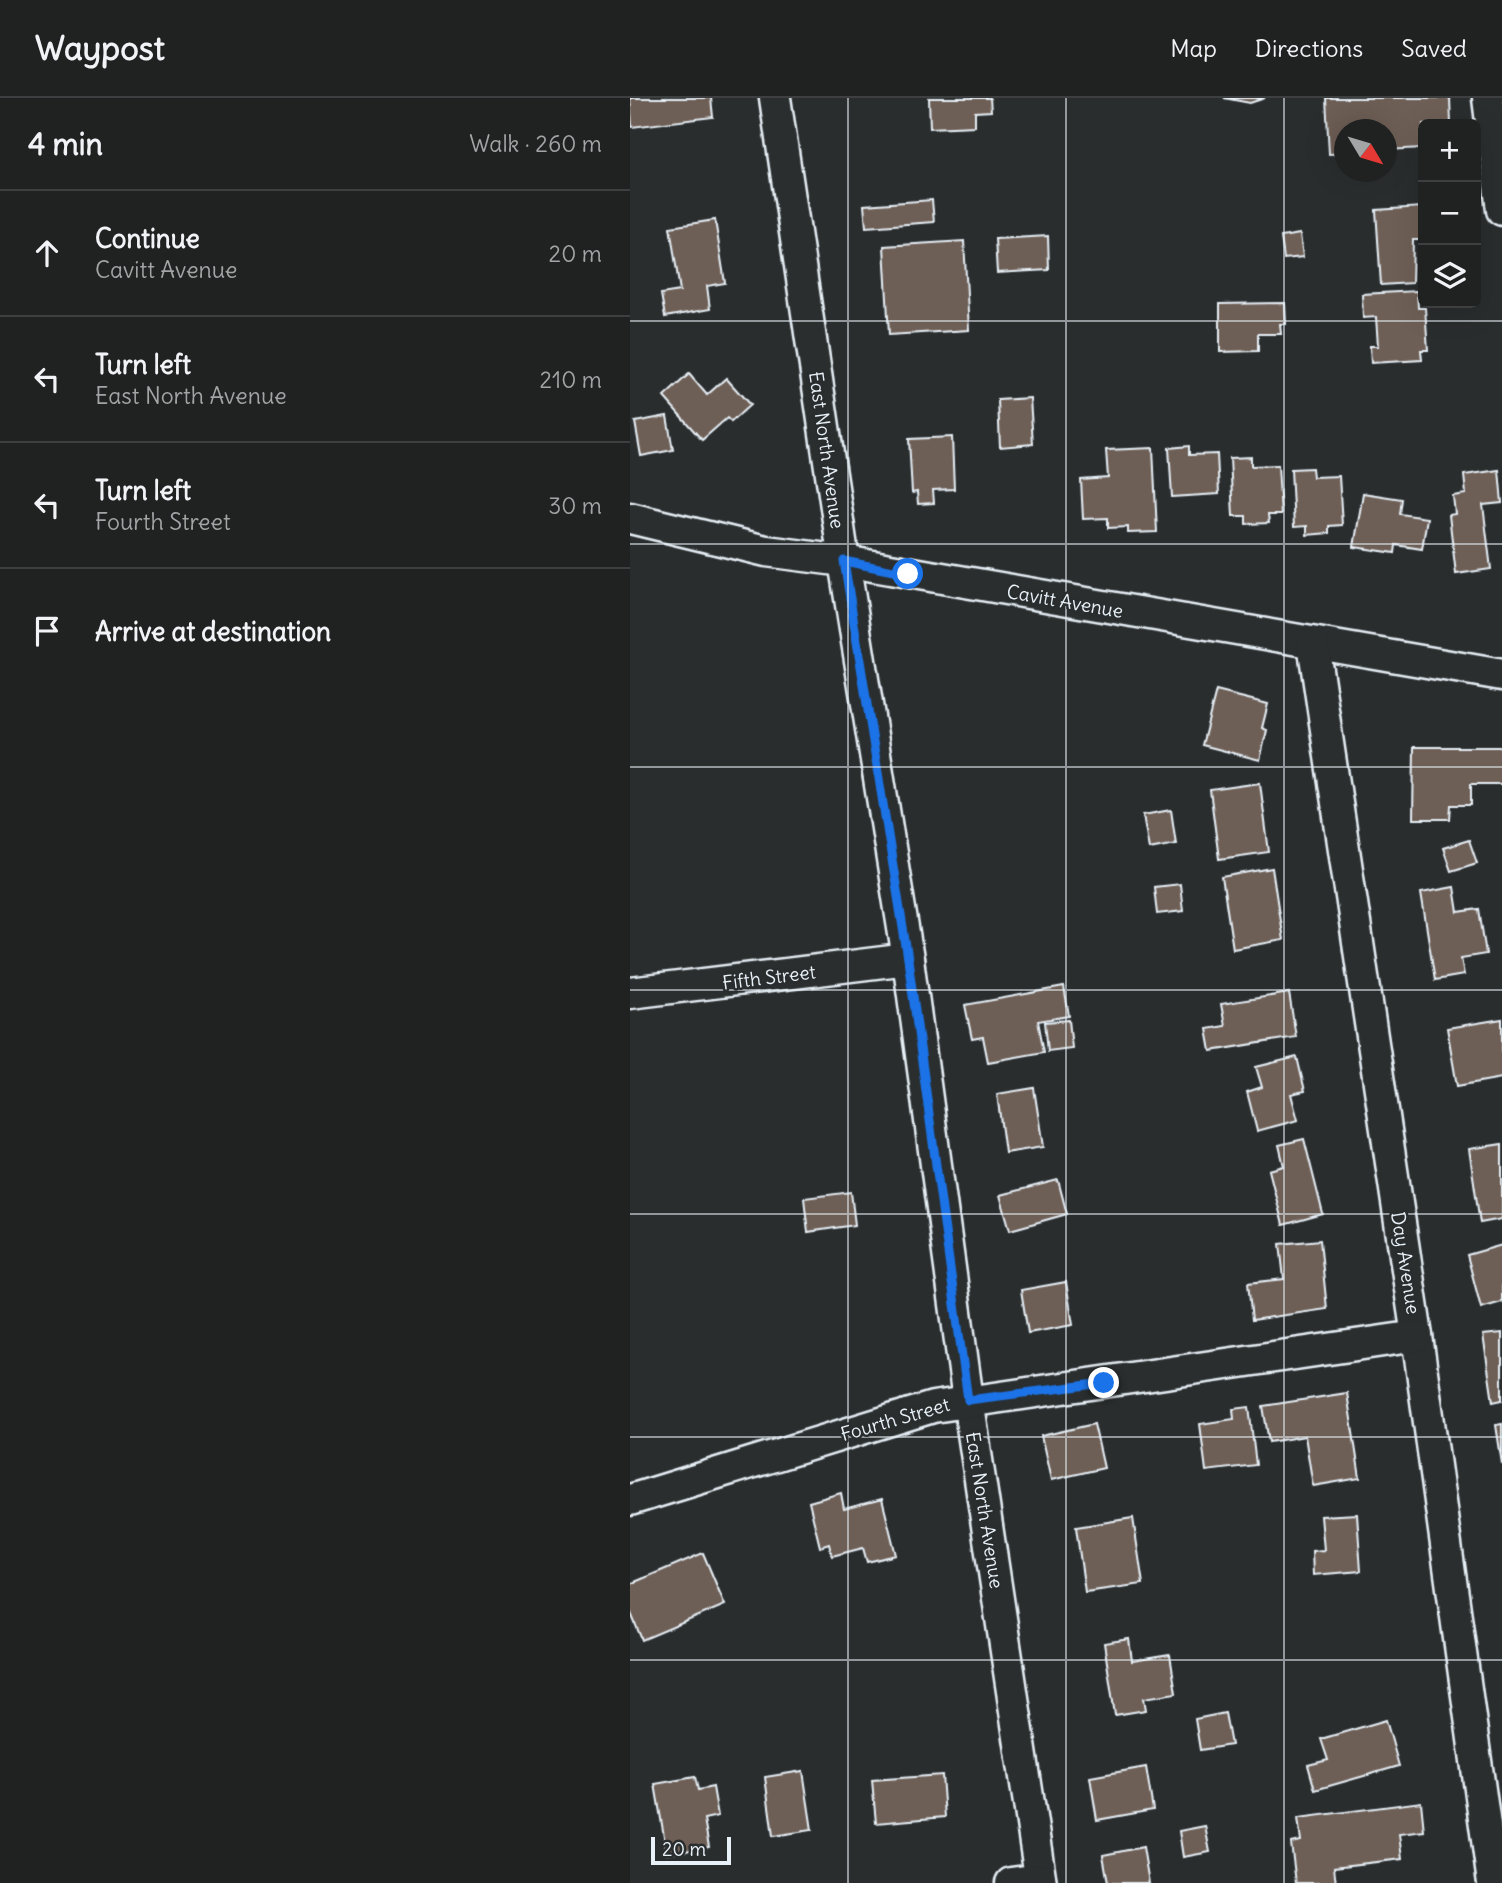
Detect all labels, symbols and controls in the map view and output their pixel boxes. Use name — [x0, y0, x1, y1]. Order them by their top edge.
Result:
text: Waypost — [35, 27, 165, 69]
text: Map — [1170, 33, 1217, 63]
text: Directions — [1255, 33, 1363, 63]
text: Saved — [1401, 33, 1467, 63]
north arrow — [1334, 119, 1397, 182]
map controls — [1418, 119, 1481, 308]
button: + — [1418, 119, 1481, 182]
text: 4 min — [28, 125, 103, 163]
text: Walk · 260 m — [469, 129, 602, 158]
button: − — [1418, 182, 1481, 245]
text: Continue — [95, 222, 200, 255]
icon: ahead — [28, 234, 66, 272]
text: 20 m — [549, 239, 602, 268]
button: layers — [1418, 245, 1481, 308]
text: Cavitt Avenue — [95, 255, 237, 284]
text: Turn left — [95, 348, 191, 381]
icon: left — [28, 360, 66, 398]
text: 210 m — [539, 365, 602, 394]
street label: East North Avenue — [804, 370, 850, 530]
text: East North Avenue — [95, 381, 287, 410]
text: Turn left — [95, 474, 191, 507]
icon: left — [28, 486, 66, 524]
text: 30 m — [548, 491, 602, 520]
text: Fourth Street — [95, 507, 231, 536]
route start — [892, 558, 923, 589]
street label: Cavitt Avenue — [1005, 579, 1125, 623]
icon: arrive — [28, 612, 66, 650]
text: Arrive at destination — [95, 615, 331, 648]
street label: Fifth Street — [721, 959, 817, 995]
street label: Day Avenue — [1386, 1210, 1426, 1316]
route end — [1088, 1367, 1119, 1398]
street label: Fourth Street — [838, 1392, 952, 1446]
street label: East North Avenue — [961, 1430, 1009, 1590]
scale bar — [651, 1834, 732, 1866]
text: 20 m — [662, 1837, 706, 1861]

